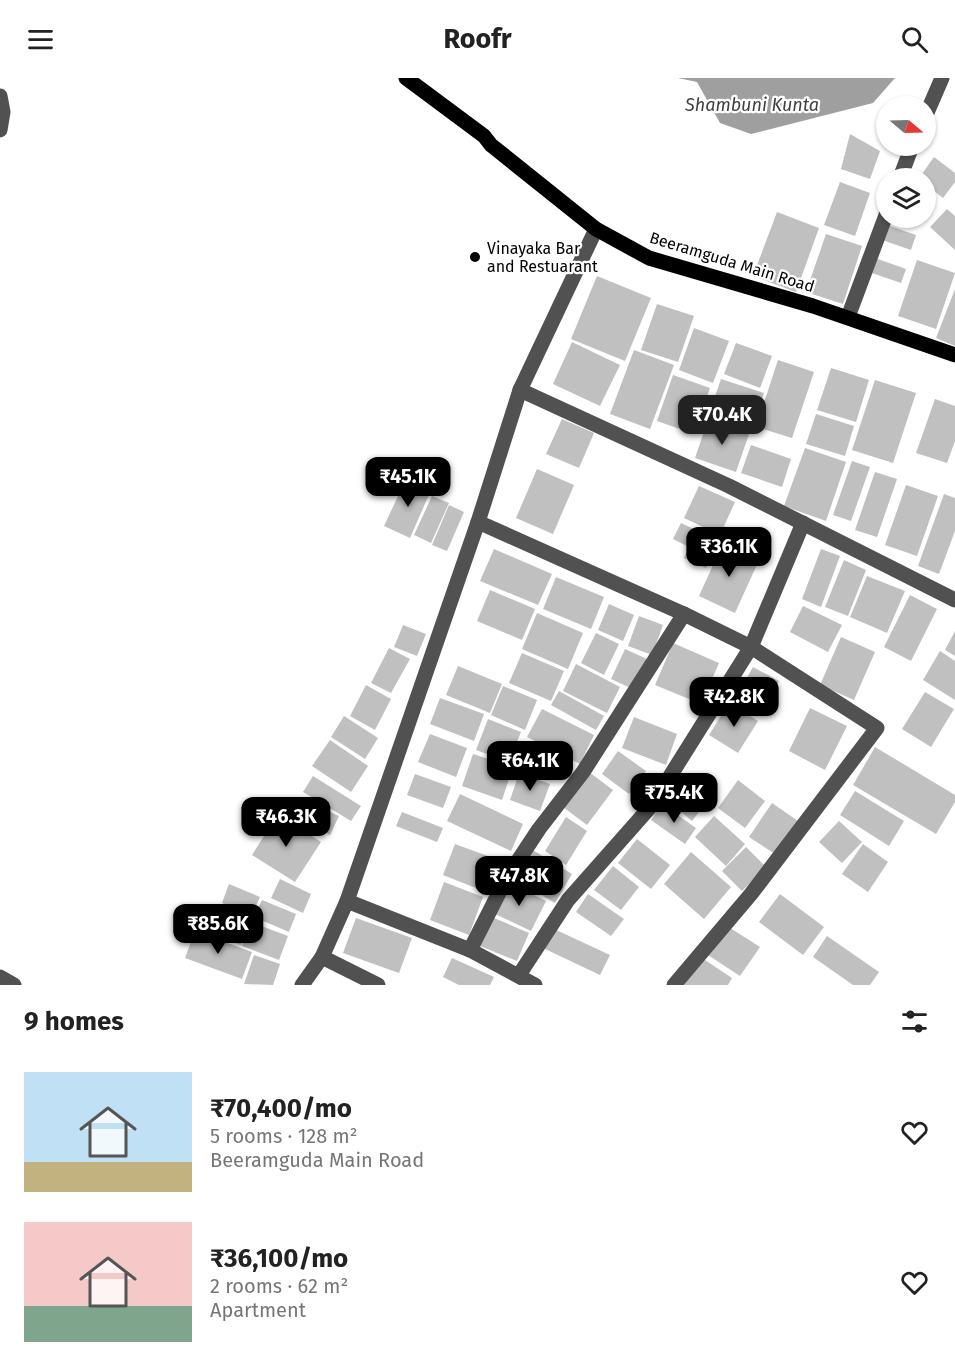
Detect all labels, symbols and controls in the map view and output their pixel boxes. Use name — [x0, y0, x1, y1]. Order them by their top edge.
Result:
icon: menu — [24, 23, 57, 56]
text: Roofr — [443, 23, 512, 55]
icon: search — [898, 23, 931, 56]
water label: Shambuni Kunta — [684, 94, 819, 116]
north arrow — [876, 96, 936, 156]
map controls — [876, 96, 936, 228]
button: layers — [876, 168, 936, 228]
street label: Beeramguda Main Road — [647, 228, 817, 296]
place label: Vinayaka Bar and Restuarant — [487, 239, 598, 276]
marker: Vinayaka Bar and Restuarant — [468, 250, 482, 264]
pin: ₹70.4K — [673, 395, 771, 446]
text: ₹70.4K — [692, 402, 752, 426]
pin: ₹45.1K — [359, 457, 457, 508]
text: ₹45.1K — [380, 464, 437, 488]
pin: ₹36.1K — [680, 527, 778, 578]
text: ₹36.1K — [700, 534, 758, 558]
pin: ₹42.8K — [685, 677, 783, 728]
text: ₹42.8K — [704, 684, 764, 708]
pin: ₹64.1K — [481, 741, 579, 792]
text: ₹64.1K — [501, 748, 559, 772]
pin: ₹75.4K — [625, 773, 723, 824]
text: ₹75.4K — [645, 780, 704, 804]
pin: ₹46.3K — [237, 797, 335, 848]
text: ₹46.3K — [255, 804, 317, 828]
pin: ₹47.8K — [470, 856, 568, 907]
text: ₹47.8K — [489, 863, 549, 887]
pin: ₹85.6K — [169, 904, 267, 955]
text: ₹85.6K — [187, 911, 249, 935]
icon: filters — [898, 1005, 931, 1038]
text: 9 homes — [24, 1006, 124, 1037]
text: ₹70,400/mo — [210, 1093, 352, 1124]
icon: home — [72, 1096, 144, 1168]
icon: heart — [898, 1116, 931, 1149]
text: 5 rooms · 128 m² — [210, 1124, 358, 1148]
text: Beeramguda Main Road — [210, 1148, 424, 1172]
text: ₹36,100/mo — [210, 1243, 348, 1274]
icon: home — [72, 1246, 144, 1318]
icon: heart — [898, 1266, 931, 1299]
text: 2 rooms · 62 m² — [210, 1274, 348, 1298]
text: Apartment — [210, 1298, 306, 1322]

